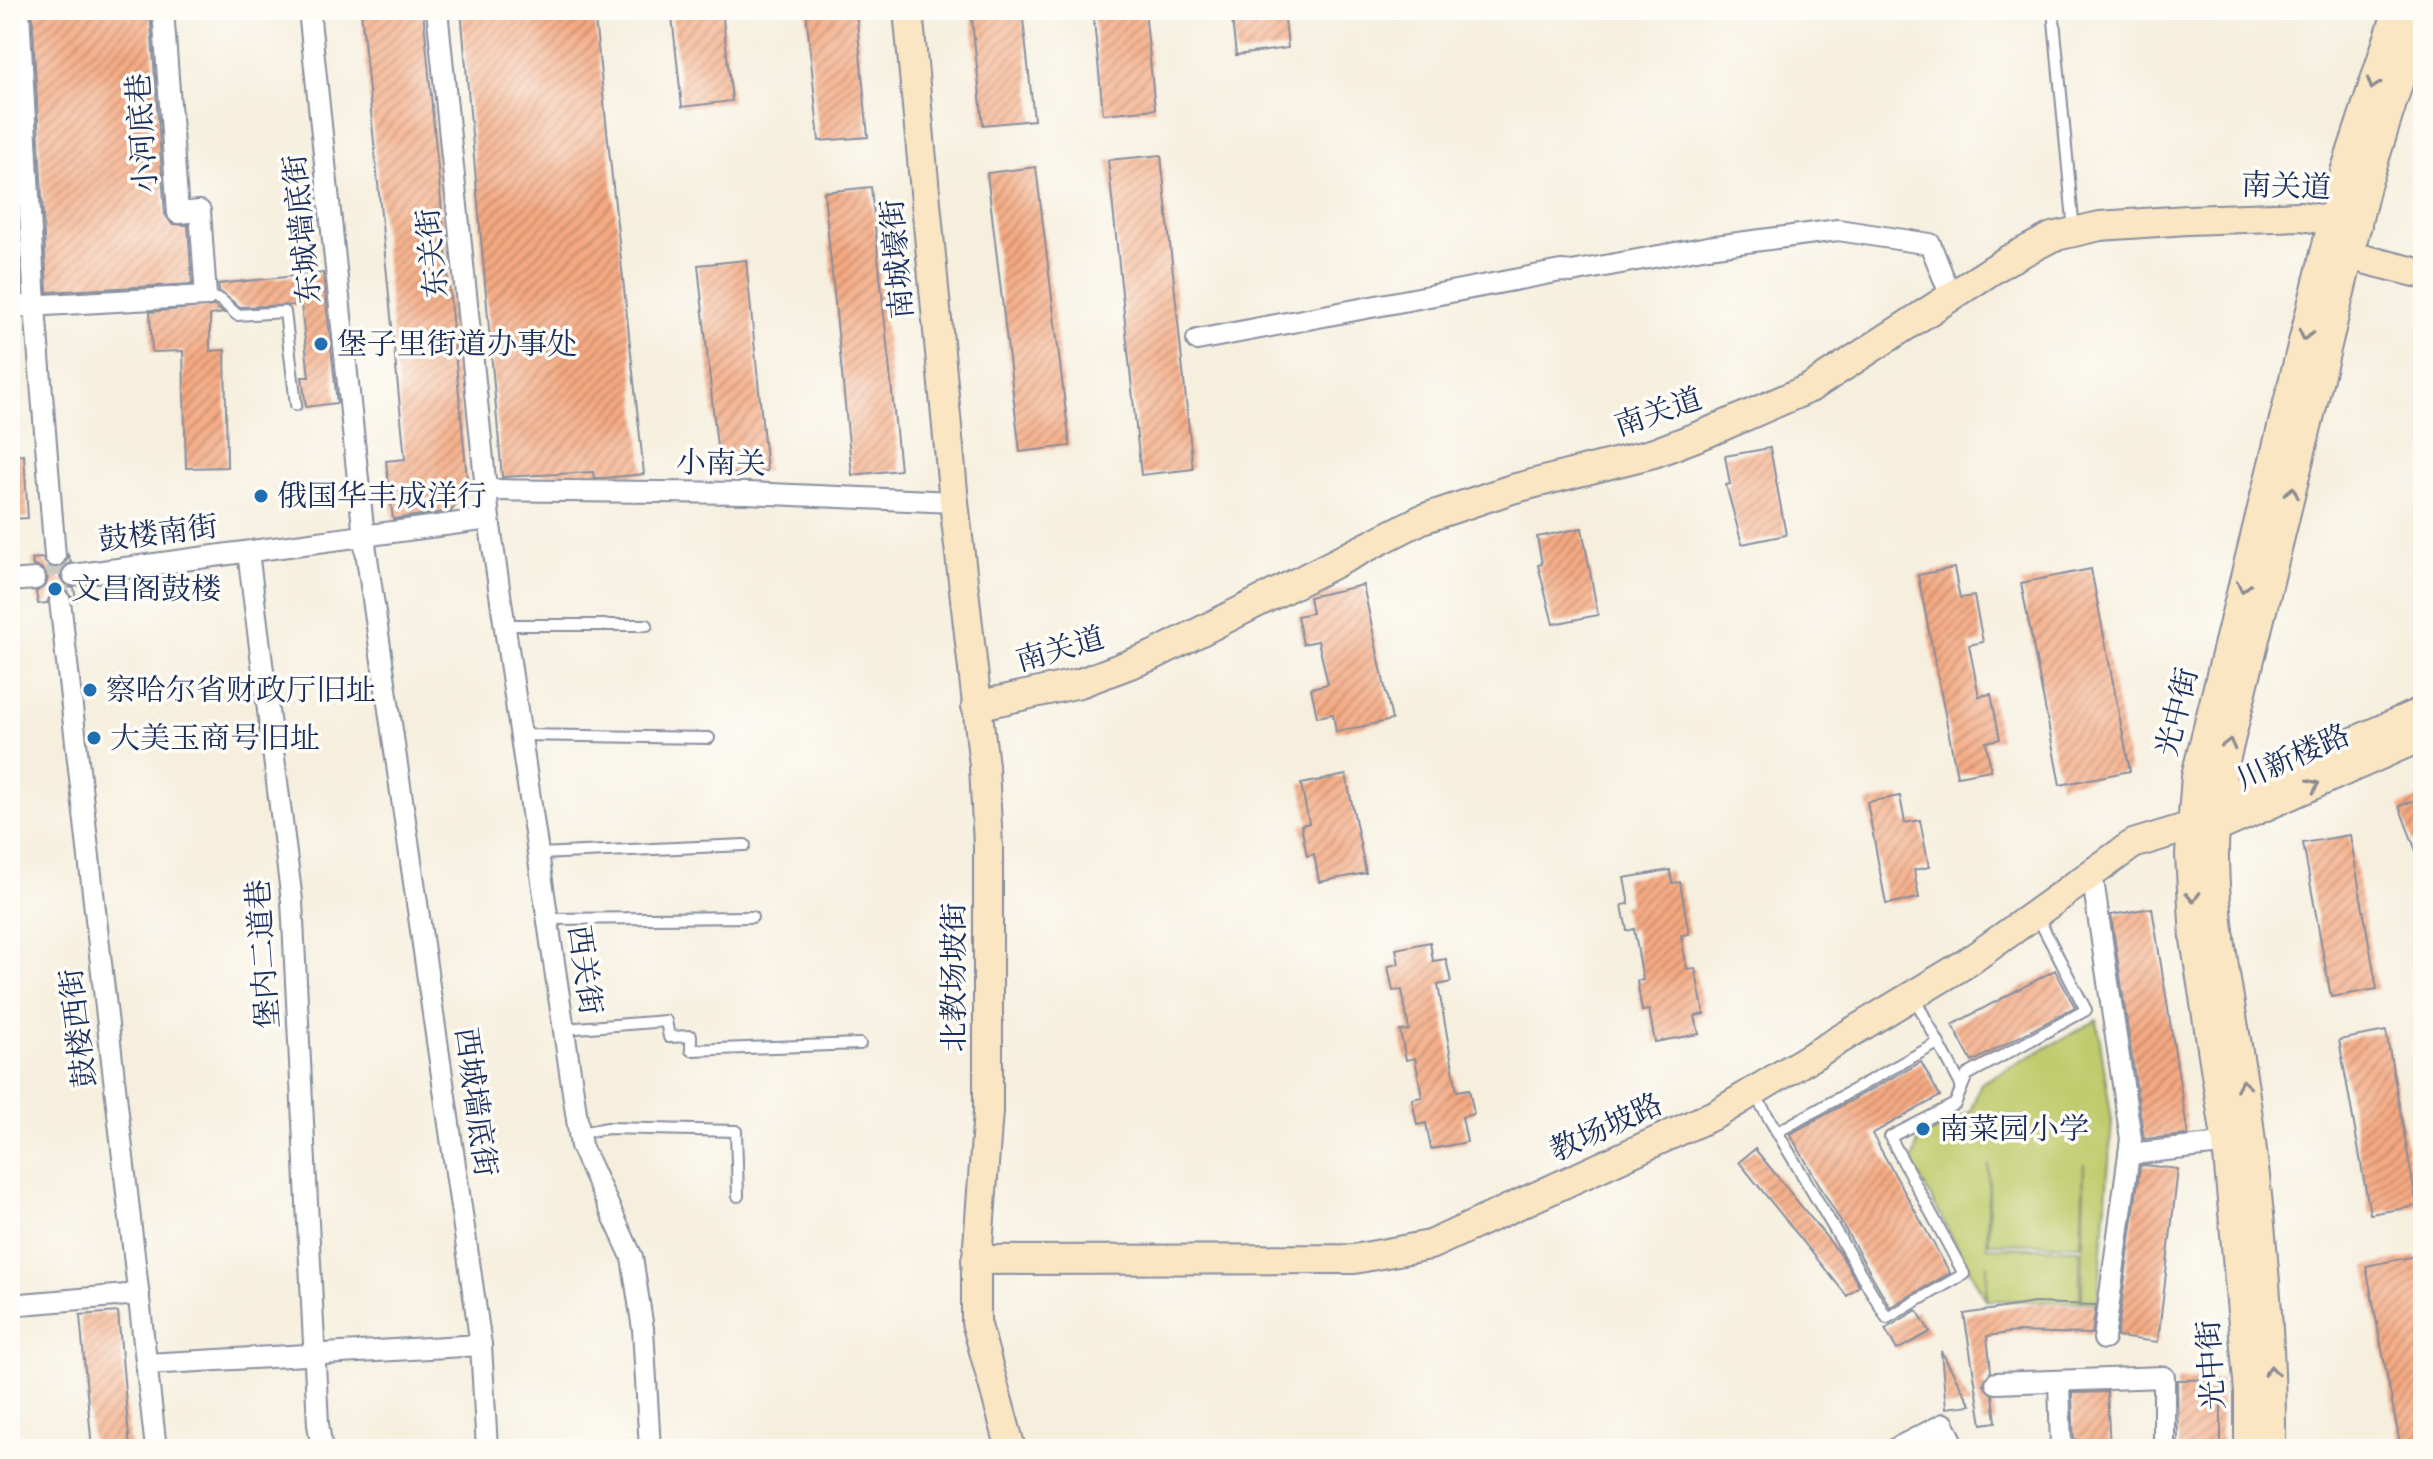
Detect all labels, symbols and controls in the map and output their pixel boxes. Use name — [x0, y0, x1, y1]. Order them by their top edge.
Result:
street label: 小河底巷 — [118, 72, 165, 194]
one-way arrow — [2367, 76, 2383, 90]
street label: 东城墙底街 — [274, 152, 329, 306]
street label: 南关道 — [2240, 164, 2332, 207]
street label: 南城壕街 — [872, 198, 921, 321]
street label: 东关街 — [407, 206, 456, 300]
place label: 堡子里街道办事处 — [337, 324, 577, 363]
one-way arrow — [2297, 327, 2314, 341]
marker: 堡子里街道办事处 — [312, 335, 330, 353]
street label: 南关道 — [1609, 378, 1707, 445]
street label: 小南关 — [676, 442, 766, 483]
place label: 俄国华丰成洋行 — [277, 476, 487, 515]
one-way arrow — [2282, 485, 2299, 499]
marker: 俄国华丰成洋行 — [252, 487, 270, 505]
street label: 鼓楼南街 — [96, 506, 220, 559]
place label: 文昌阁鼓楼 — [71, 569, 221, 608]
marker: 文昌阁鼓楼 — [46, 580, 64, 598]
one-way arrow — [2235, 580, 2252, 594]
street label: 南关道 — [1011, 617, 1108, 680]
street label: 光中街 — [2147, 663, 2206, 760]
place label: 察哈尔省财政厅旧址 — [106, 670, 376, 709]
marker: 察哈尔省财政厅旧址 — [81, 681, 99, 699]
street label: 川新楼路 — [2230, 714, 2356, 799]
place label: 大美玉商号旧址 — [110, 718, 320, 757]
marker: 大美玉商号旧址 — [85, 729, 103, 747]
one-way arrow — [2220, 738, 2237, 751]
one-way arrow — [2306, 778, 2320, 794]
street label: 堡内二道巷 — [238, 878, 287, 1030]
one-way arrow — [2184, 891, 2201, 904]
street label: 北教场坡街 — [934, 902, 973, 1052]
street label: 西关街 — [560, 923, 611, 1017]
street label: 鼓楼西街 — [51, 966, 104, 1090]
street label: 西城墙底街 — [447, 1025, 506, 1179]
one-way arrow — [2235, 1078, 2252, 1091]
street label: 教场坡路 — [1543, 1084, 1668, 1170]
place label: 南菜园小学 — [1939, 1109, 2089, 1148]
marker: 南菜园小学 — [1914, 1120, 1932, 1138]
street label: 光中街 — [2188, 1319, 2233, 1411]
one-way arrow — [2262, 1364, 2279, 1377]

